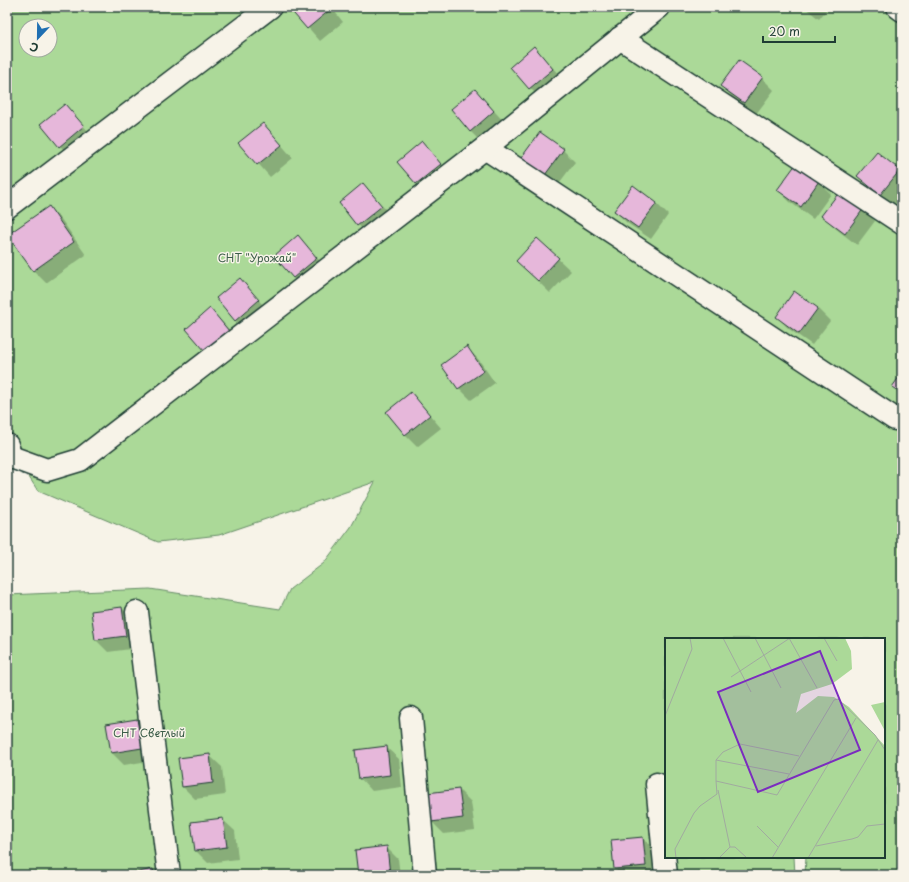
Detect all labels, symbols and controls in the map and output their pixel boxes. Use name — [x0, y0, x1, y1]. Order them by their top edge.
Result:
north arrow — [18, 18, 58, 58]
scale bar — [763, 18, 835, 44]
text: 20 m — [769, 22, 800, 40]
text: С — [27, 38, 41, 57]
park label: СНТ "Урожай" — [218, 249, 296, 266]
inset map — [665, 638, 885, 858]
park label: СНТ Светлый — [113, 724, 185, 741]

